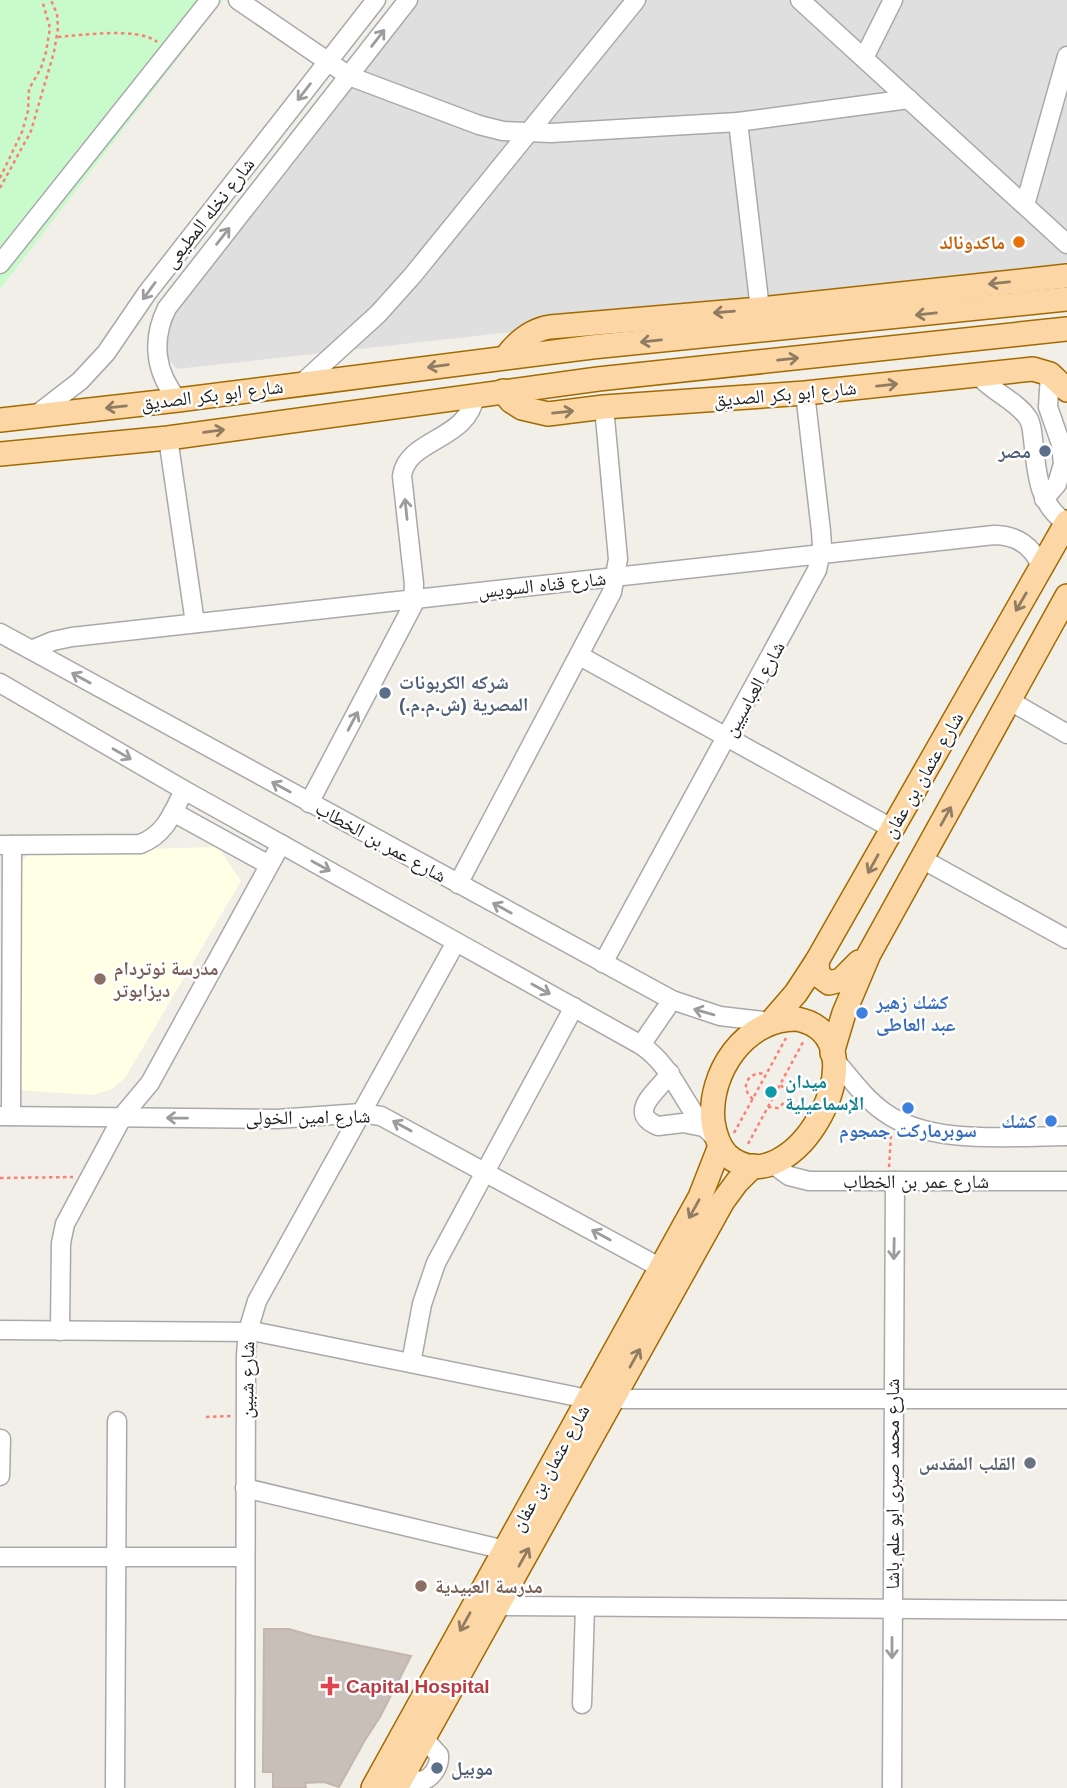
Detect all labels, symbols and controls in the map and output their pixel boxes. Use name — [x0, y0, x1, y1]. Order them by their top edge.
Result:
one-way arrow — [371, 29, 386, 48]
one-way arrow — [297, 83, 312, 101]
street label: شارع نخله المطيعى — [160, 154, 259, 273]
one-way arrow — [215, 228, 230, 246]
place label: ماكدونالد — [939, 232, 1005, 253]
marker: ماكدونالد — [1011, 234, 1027, 250]
one-way arrow — [988, 277, 1011, 290]
one-way arrow — [142, 281, 156, 300]
one-way arrow — [713, 306, 736, 319]
one-way arrow — [915, 307, 938, 320]
one-way arrow — [640, 335, 663, 348]
one-way arrow — [776, 352, 799, 365]
one-way arrow — [428, 360, 450, 373]
street label: شارع ابو بكر الصديق — [140, 376, 285, 415]
street label: شارع ابو بكر الصديق — [713, 377, 857, 412]
one-way arrow — [876, 378, 898, 391]
one-way arrow — [105, 401, 127, 414]
one-way arrow — [551, 405, 574, 418]
one-way arrow — [202, 424, 225, 437]
place label: مصر — [997, 441, 1031, 462]
marker: مصر — [1037, 443, 1053, 459]
one-way arrow — [399, 498, 412, 520]
street label: شارع قناه السويس — [477, 568, 607, 603]
one-way arrow — [1014, 592, 1028, 612]
street label: شارع العباسيين — [719, 638, 790, 741]
one-way arrow — [71, 671, 92, 684]
place label: شركه الكربونات المصرية (ش.م.م.) — [399, 672, 528, 718]
marker: شركه الكربونات المصرية (ش.م.م.) — [377, 685, 393, 701]
street label: شارع عثمان بن عفان — [879, 709, 968, 842]
one-way arrow — [346, 711, 360, 732]
one-way arrow — [112, 748, 132, 762]
one-way arrow — [271, 780, 291, 794]
street label: شارع عمر بن الخطاب — [312, 797, 450, 887]
one-way arrow — [940, 806, 953, 827]
one-way arrow — [866, 853, 879, 874]
one-way arrow — [310, 859, 330, 873]
one-way arrow — [492, 901, 513, 914]
place label: مدرسة نوتردام ديزابوتر — [113, 958, 219, 1001]
marker: مدرسة نوتردام ديزابوتر — [92, 971, 108, 987]
one-way arrow — [530, 982, 550, 996]
place label: كشك زهير عبد العاطى — [875, 992, 956, 1036]
one-way arrow — [693, 1004, 715, 1017]
marker: كشك زهير عبد العاطى — [854, 1005, 870, 1021]
place label: ميدان الإسماعيلية — [785, 1071, 864, 1115]
marker: ميدان الإسماعيلية — [763, 1084, 779, 1100]
marker: سوبرماركت جمجوم — [900, 1100, 916, 1116]
street label: شارع امين الخولى — [245, 1105, 371, 1130]
one-way arrow — [166, 1111, 189, 1125]
place label: كشك — [1001, 1111, 1038, 1132]
marker: كشك — [1043, 1113, 1059, 1129]
one-way arrow — [392, 1119, 412, 1133]
place label: سوبرماركت جمجوم — [839, 1120, 977, 1144]
street label: شارع عمر بن الخطاب — [843, 1171, 989, 1193]
one-way arrow — [687, 1198, 700, 1219]
one-way arrow — [592, 1228, 612, 1242]
one-way arrow — [887, 1237, 901, 1260]
street label: شارع شبين — [236, 1341, 259, 1419]
one-way arrow — [628, 1349, 642, 1369]
street label: شارع محمد صبرى ابو علم باشا — [882, 1379, 905, 1589]
street label: شارع عثمان بن عفان — [507, 1401, 594, 1535]
place label: القلب المقدس — [919, 1453, 1016, 1475]
marker: القلب المقدس — [1022, 1455, 1038, 1471]
one-way arrow — [518, 1547, 531, 1568]
place label: مدرسة العبيدية — [435, 1576, 543, 1597]
marker: مدرسة العبيدية — [413, 1578, 429, 1594]
one-way arrow — [458, 1611, 471, 1632]
one-way arrow — [885, 1636, 899, 1659]
marker: Capital Hospital — [320, 1676, 340, 1696]
place label: Capital Hospital — [346, 1676, 490, 1697]
place label: موبيل — [451, 1758, 493, 1780]
marker: موبيل — [429, 1760, 445, 1776]

